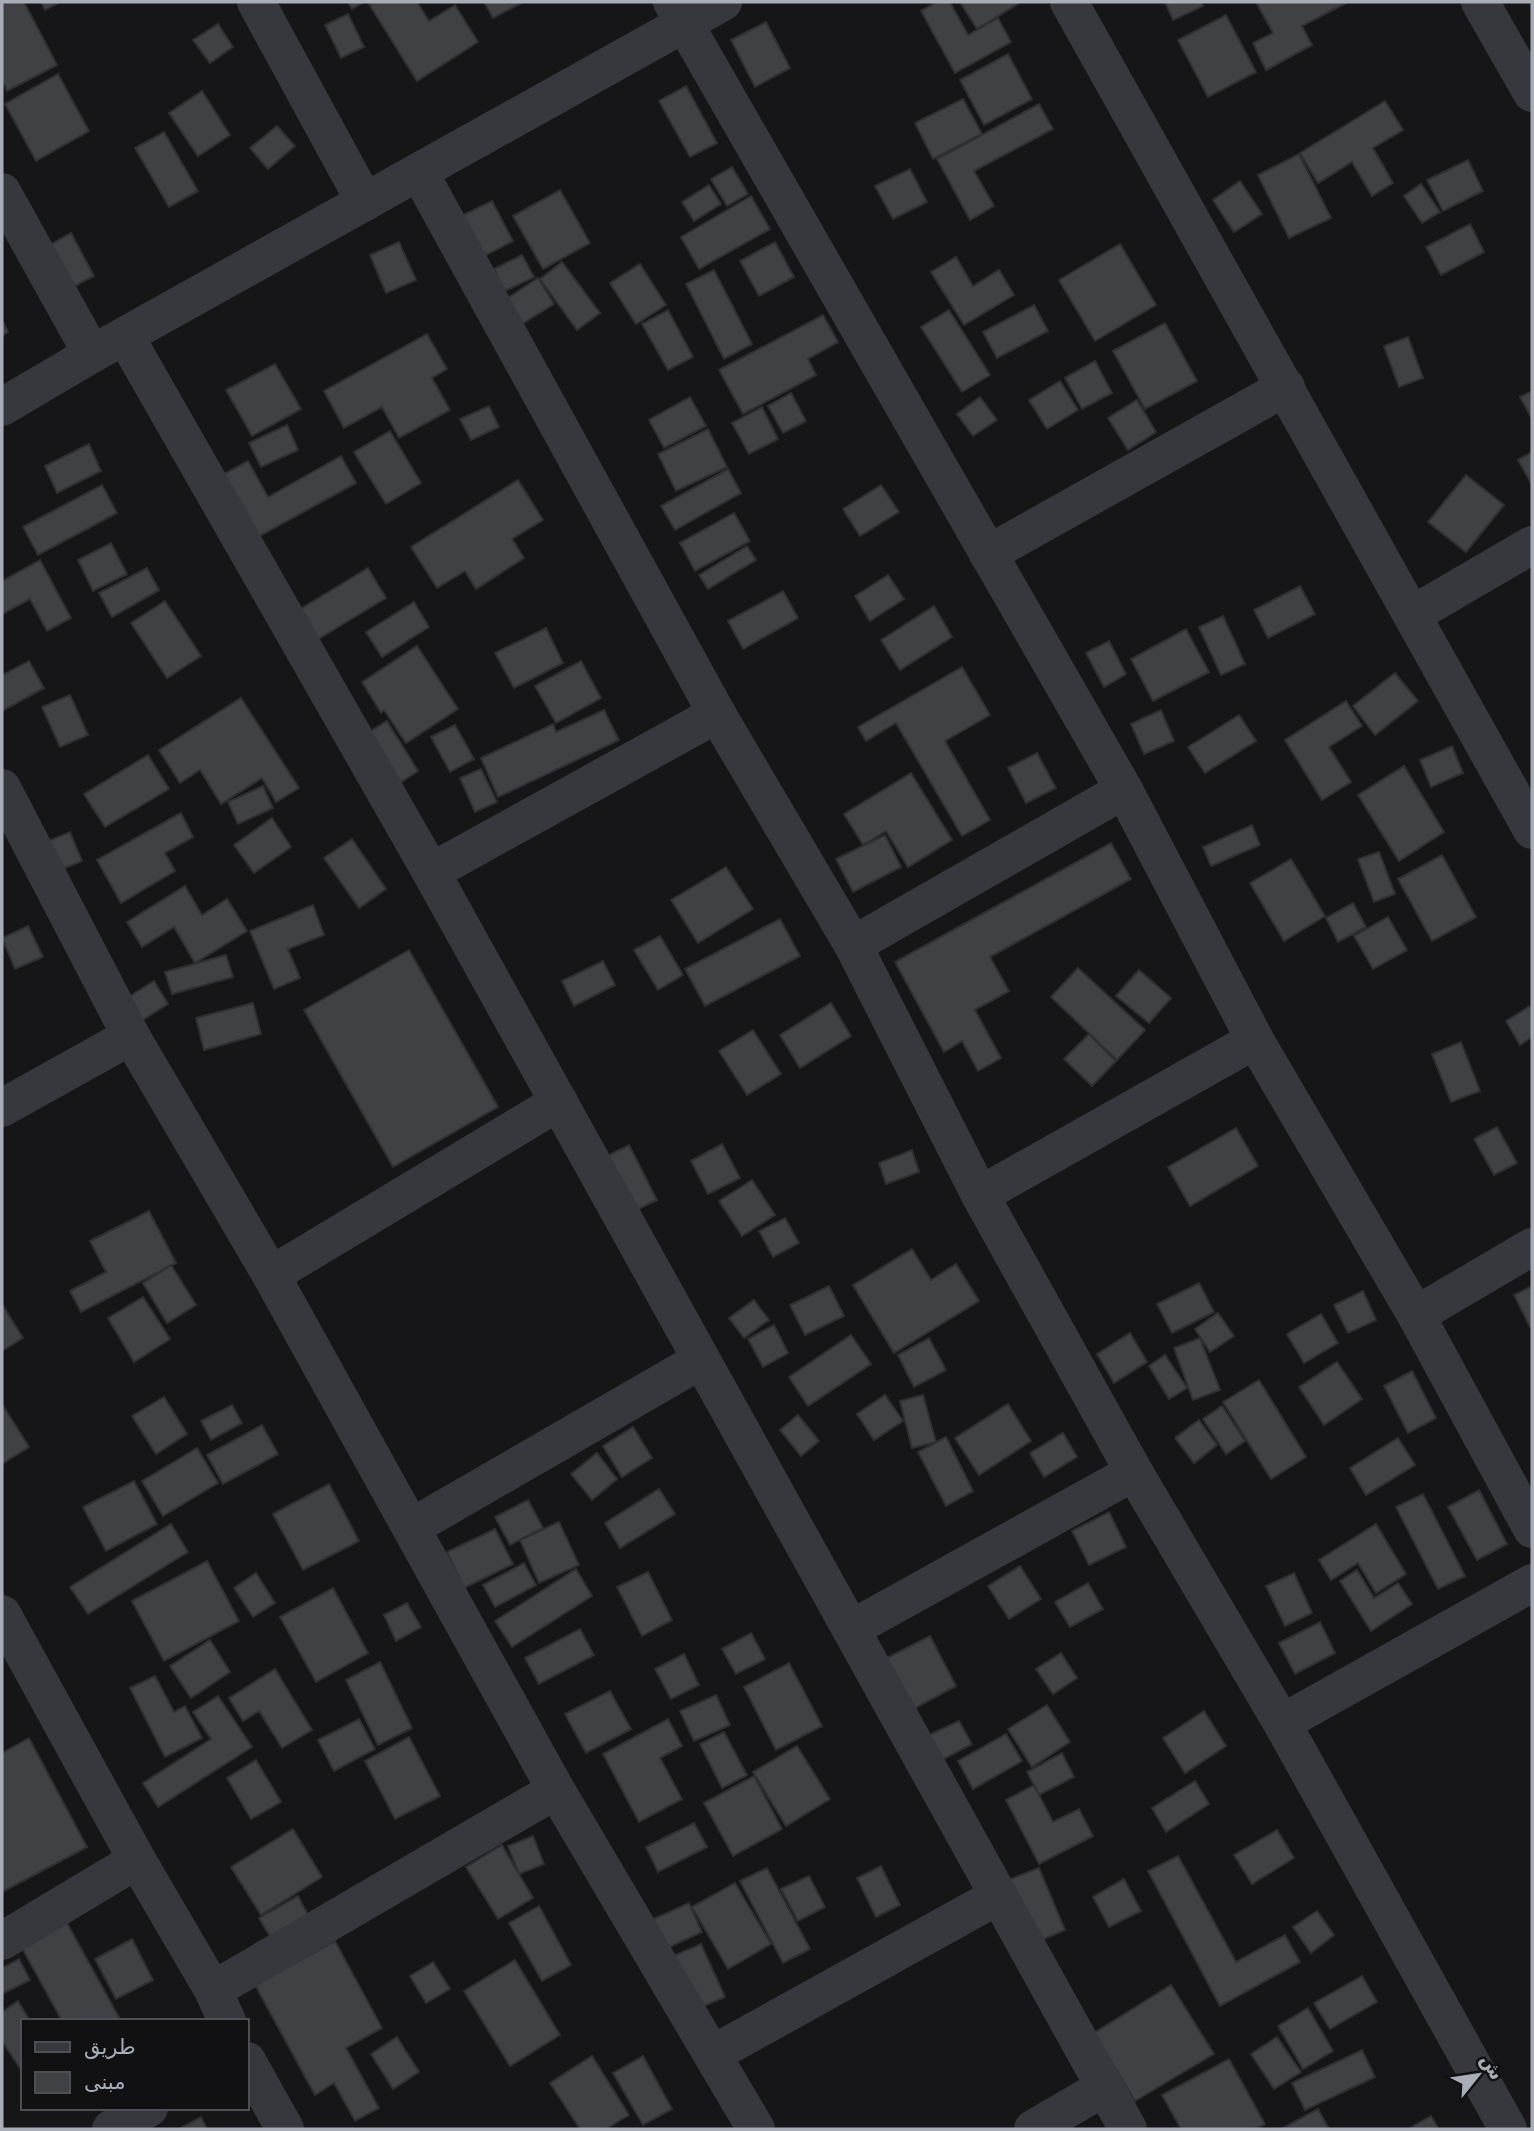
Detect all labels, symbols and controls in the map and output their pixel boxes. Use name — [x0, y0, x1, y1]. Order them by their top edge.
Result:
legend — [21, 2019, 248, 2110]
text: طريق — [84, 2035, 136, 2059]
north arrow — [1443, 2040, 1513, 2110]
text: ش — [1476, 2050, 1509, 2084]
text: مبنى — [84, 2070, 125, 2094]

